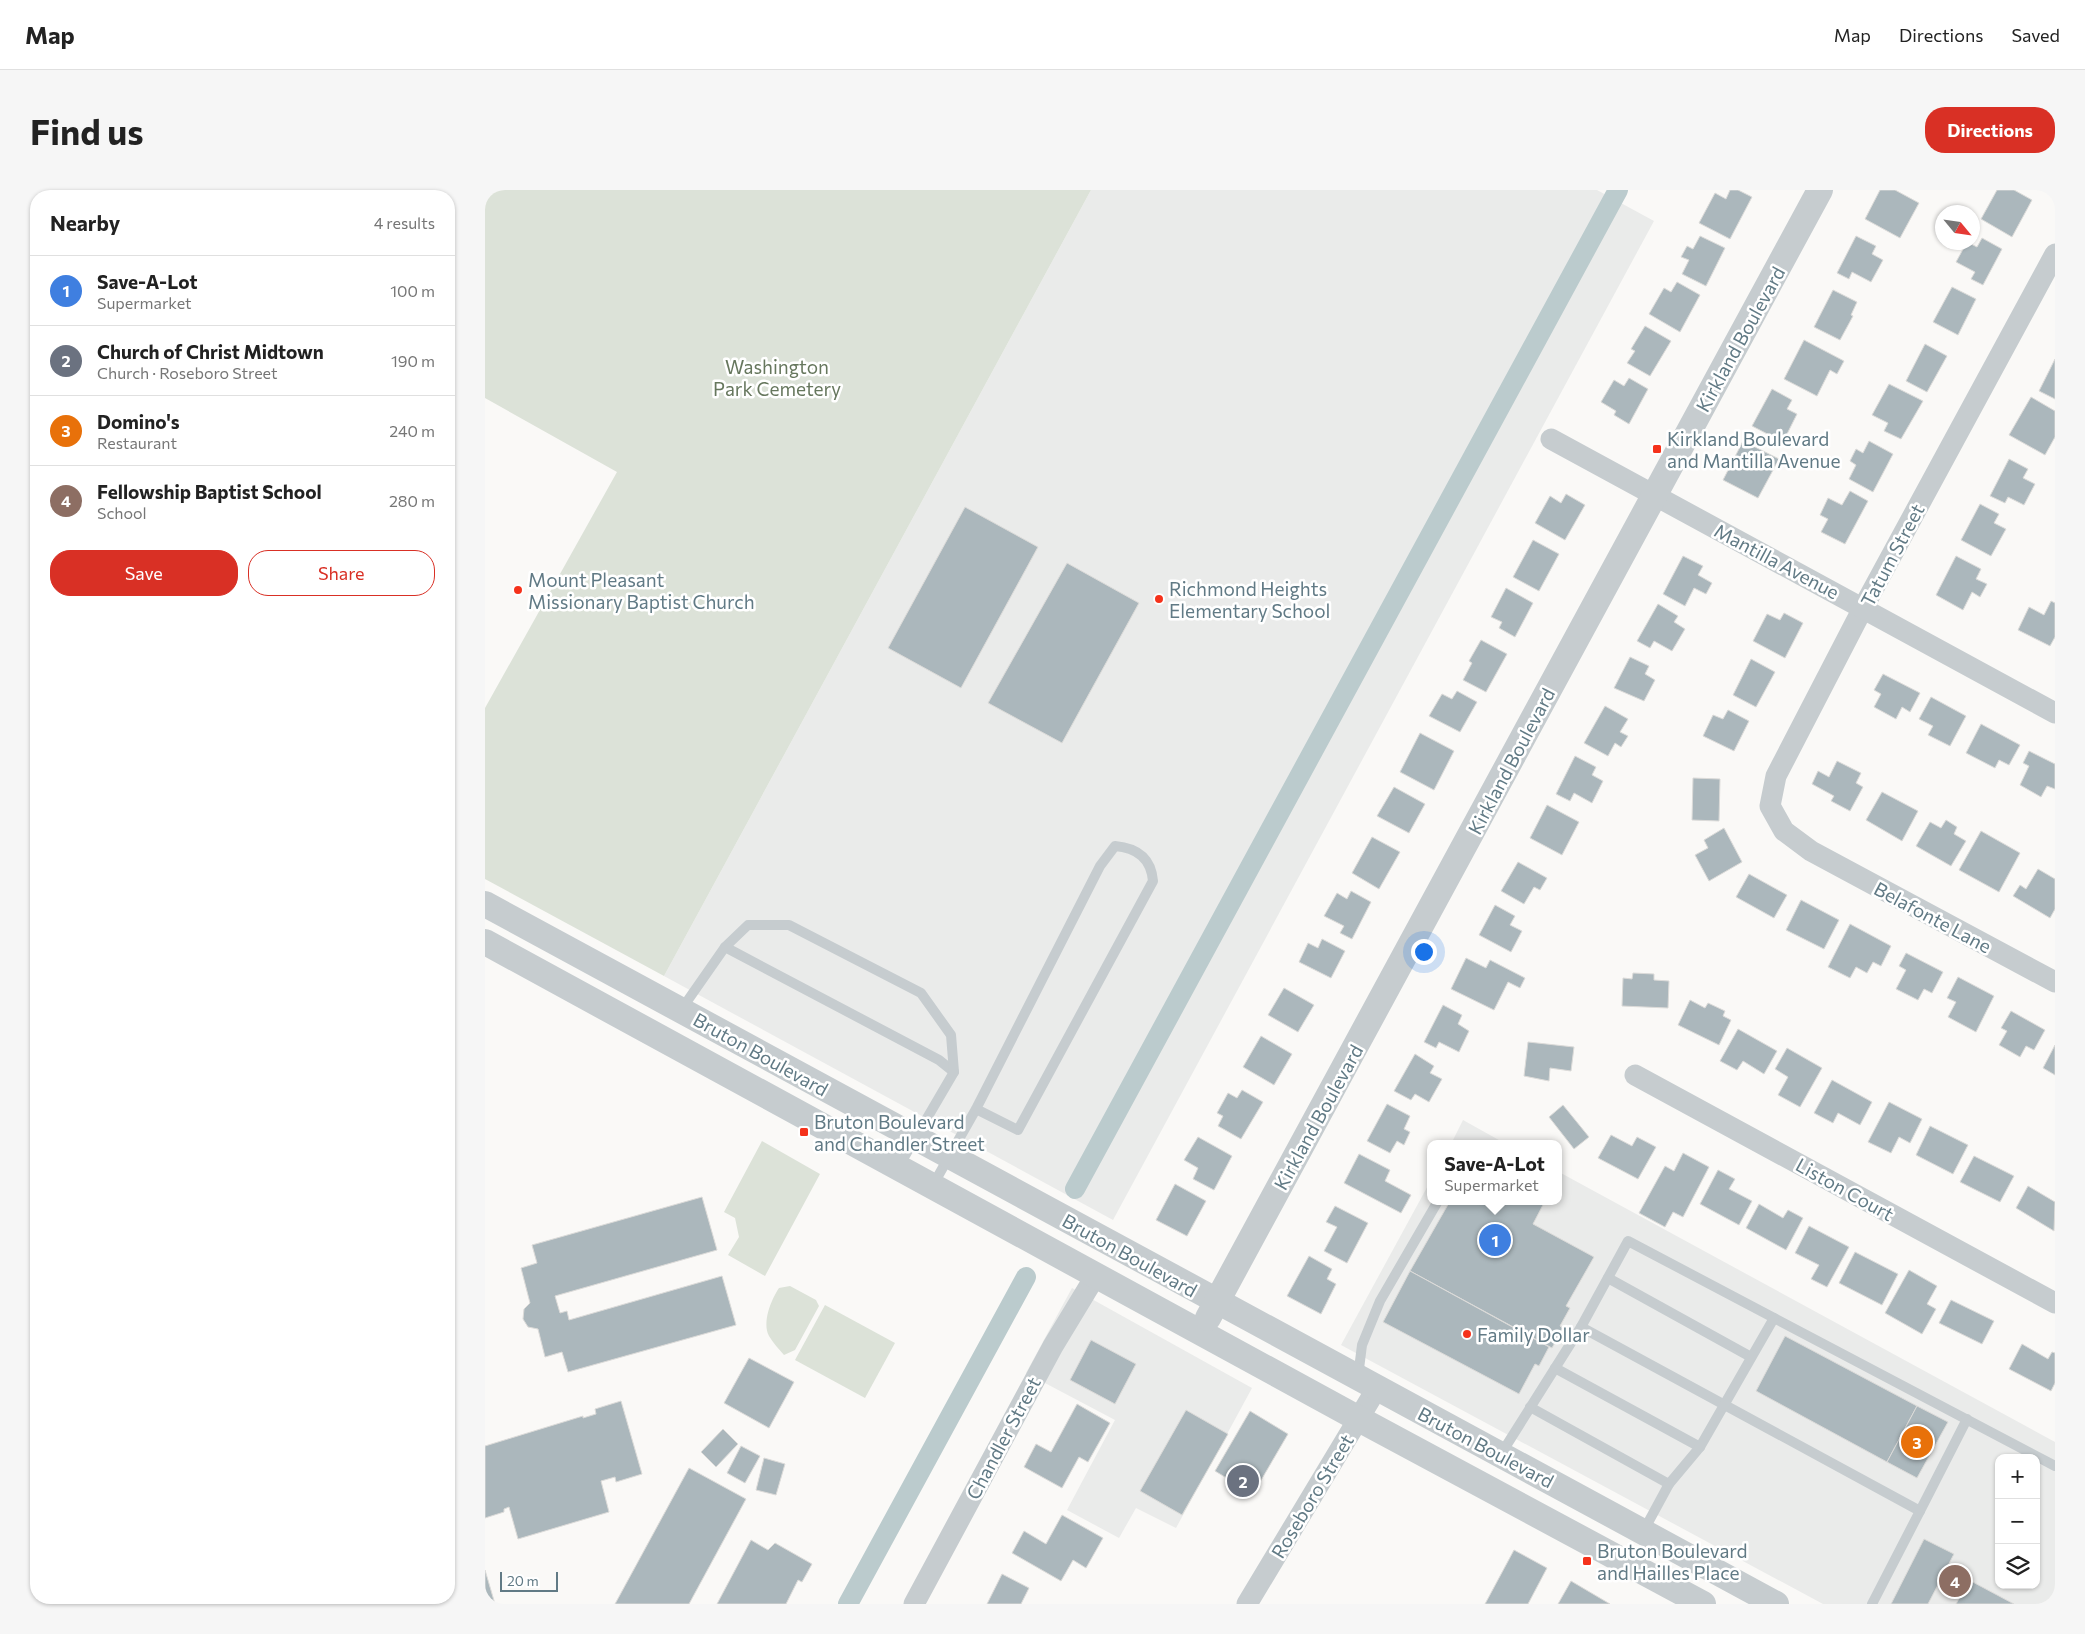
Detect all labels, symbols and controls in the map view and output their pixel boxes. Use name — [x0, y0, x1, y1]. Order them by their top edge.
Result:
text: Map — [25, 20, 75, 49]
text: Map — [1834, 24, 1871, 46]
text: Directions — [1899, 24, 1983, 46]
text: Saved — [2011, 24, 2060, 46]
button: Directions — [1925, 107, 2055, 153]
text: Find us — [30, 109, 144, 152]
north arrow — [1935, 205, 1980, 250]
text: Nearby — [50, 210, 120, 235]
text: 4 results — [374, 213, 435, 232]
street label: Kirkland Boulevard — [1691, 262, 1789, 416]
text: Save-A-Lot — [97, 270, 198, 293]
text: 1 — [62, 281, 70, 300]
text: 100 m — [390, 281, 435, 300]
text: Supermarket — [97, 293, 192, 312]
text: Church of Christ Midtown — [97, 340, 324, 363]
text: 2 — [61, 351, 71, 370]
text: 190 m — [391, 351, 435, 370]
park label: Washington Park Cemetery — [713, 355, 841, 400]
text: Church · Roseboro Street — [97, 363, 277, 382]
text: Domino's — [97, 410, 180, 433]
text: 3 — [61, 421, 71, 440]
text: 240 m — [389, 421, 435, 440]
place label: Kirkland Boulevard and Mantilla Avenue — [1667, 427, 1841, 472]
text: Restaurant — [97, 433, 177, 452]
marker: Kirkland Boulevard and Mantilla Avenue — [1651, 443, 1663, 455]
text: Fellowship Baptist School — [97, 480, 322, 503]
text: 4 — [61, 491, 71, 510]
text: 280 m — [389, 491, 435, 510]
street label: Tatum Street — [1855, 500, 1929, 610]
text: School — [97, 503, 147, 522]
street label: Mantilla Avenue — [1711, 518, 1843, 604]
button: Save — [50, 550, 238, 596]
button: Share — [248, 550, 435, 596]
place label: Mount Pleasant Missionary Baptist Church — [528, 568, 755, 613]
place label: Richmond Heights Elementary School — [1169, 577, 1330, 622]
marker: Mount Pleasant Missionary Baptist Church — [512, 584, 524, 596]
marker: Richmond Heights Elementary School — [1153, 593, 1165, 605]
street label: Kirkland Boulevard — [1463, 684, 1559, 838]
street label: Belafonte Lane — [1870, 876, 1996, 958]
your location — [1411, 939, 1437, 965]
street label: Bruton Boulevard — [690, 1007, 832, 1101]
street label: Kirkland Boulevard — [1269, 1040, 1367, 1194]
place label: Bruton Boulevard and Chandler Street — [814, 1110, 985, 1155]
marker: Bruton Boulevard and Chandler Street — [798, 1126, 810, 1138]
popup — [1427, 1140, 1562, 1205]
text: Save-A-Lot — [1444, 1152, 1545, 1175]
street label: Liston Court — [1792, 1153, 1898, 1225]
text: Supermarket — [1444, 1175, 1539, 1194]
street label: Bruton Boulevard — [1059, 1208, 1201, 1302]
pin: 1 — [1479, 1221, 1511, 1259]
place label: Family Dollar — [1477, 1323, 1590, 1346]
marker: Family Dollar — [1461, 1328, 1473, 1340]
street label: Chandler Street — [961, 1373, 1045, 1503]
street label: Bruton Boulevard — [1414, 1402, 1558, 1492]
pin: 3 — [1901, 1423, 1933, 1461]
street label: Roseboro Street — [1266, 1430, 1358, 1562]
map controls — [1995, 1454, 2040, 1589]
button: + — [1995, 1454, 2040, 1499]
pin: 2 — [1227, 1462, 1259, 1500]
button: − — [1995, 1499, 2040, 1544]
place label: Bruton Boulevard and Hailles Place — [1597, 1539, 1748, 1584]
button: layers — [1995, 1544, 2040, 1589]
marker: Bruton Boulevard and Hailles Place — [1581, 1555, 1593, 1567]
pin: 4 — [1939, 1562, 1971, 1600]
scale bar — [500, 1569, 557, 1592]
text: 20 m — [507, 1572, 539, 1589]

